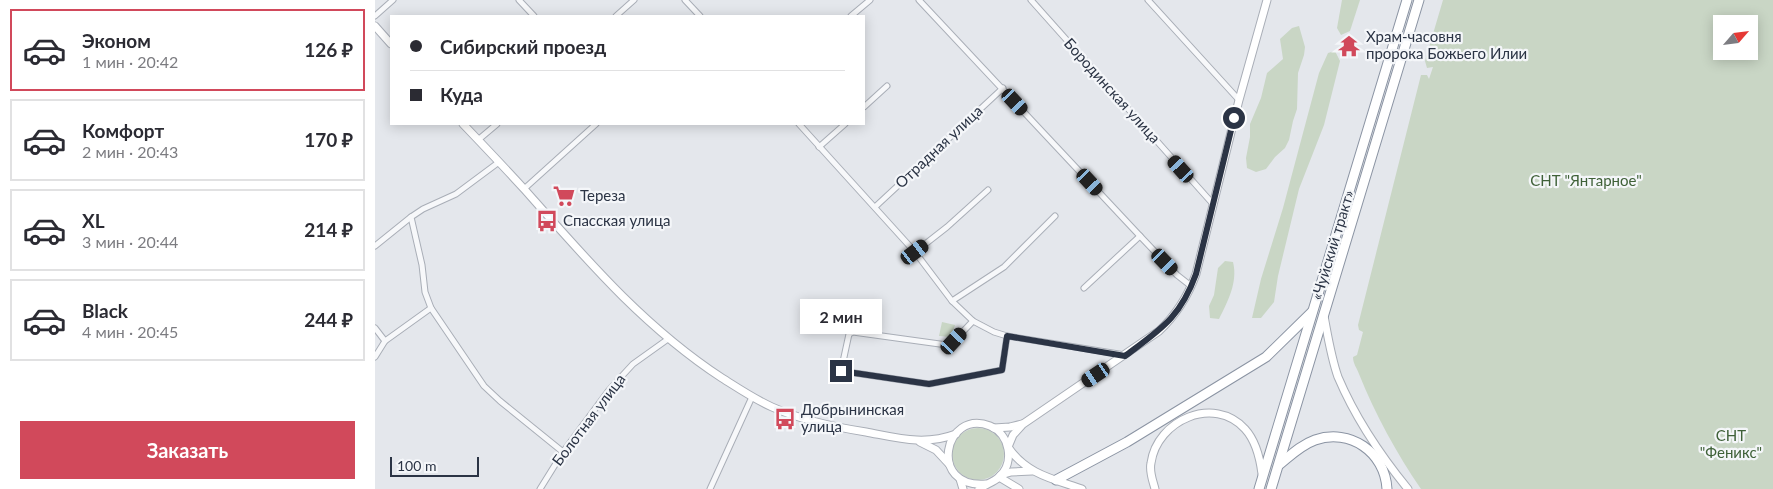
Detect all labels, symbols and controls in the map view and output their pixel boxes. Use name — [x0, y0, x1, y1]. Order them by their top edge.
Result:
north arrow — [1713, 15, 1757, 60]
map controls — [1713, 15, 1758, 60]
place label: Храм-часовня пророка Божьего Илии — [1366, 27, 1527, 62]
icon: car — [22, 28, 67, 73]
text: Эконом — [82, 29, 151, 52]
temple icon: Храм-часовня пророка Божьего Илии — [1336, 33, 1362, 59]
street label: Бородинская улица — [1061, 34, 1165, 147]
text: Сибирский проезд — [440, 35, 606, 58]
text: 126 ₽ — [304, 38, 353, 61]
text: 1 мин · 20:42 — [82, 52, 178, 71]
text: Куда — [440, 83, 483, 106]
car — [999, 86, 1030, 118]
street label: Отрадная улица — [891, 101, 986, 191]
route start — [1223, 107, 1245, 129]
icon: car — [22, 118, 67, 163]
text: Комфорт — [82, 119, 164, 142]
text: 170 ₽ — [304, 128, 353, 151]
text: 2 мин · 20:43 — [82, 142, 178, 161]
car — [1165, 153, 1196, 185]
car — [1074, 166, 1105, 198]
park label: СНТ "Янтарное" — [1530, 171, 1642, 189]
supermarket icon: Тереза — [551, 183, 577, 209]
place label: Тереза — [580, 186, 625, 204]
street label: «Чуйский тракт» — [1307, 188, 1357, 302]
icon: car — [22, 208, 67, 253]
bus stop icon: Спасская улица — [534, 208, 560, 234]
text: XL — [82, 209, 105, 232]
place label: Спасская улица — [563, 211, 671, 229]
text: 214 ₽ — [304, 218, 353, 241]
text: 3 мин · 20:44 — [82, 232, 178, 251]
car — [898, 237, 931, 267]
car — [1149, 246, 1180, 278]
icon: car — [22, 298, 67, 343]
callout: 2 мин — [800, 298, 882, 334]
text: Black — [82, 299, 128, 322]
text: 2 мин — [819, 307, 863, 326]
text: 244 ₽ — [304, 308, 353, 331]
text: 4 мин · 20:45 — [82, 322, 178, 341]
car — [938, 325, 969, 357]
route end — [830, 360, 852, 382]
car — [1079, 360, 1112, 390]
street label: Болотная улица — [548, 370, 629, 469]
place label: Добрынинская улица — [801, 400, 904, 435]
bus stop icon: Добрынинская улица — [772, 406, 798, 432]
button: Заказать — [20, 421, 355, 479]
park label: СНТ "Феникс" — [1700, 426, 1762, 461]
scale bar — [390, 454, 479, 477]
text: 100 m — [397, 457, 436, 474]

